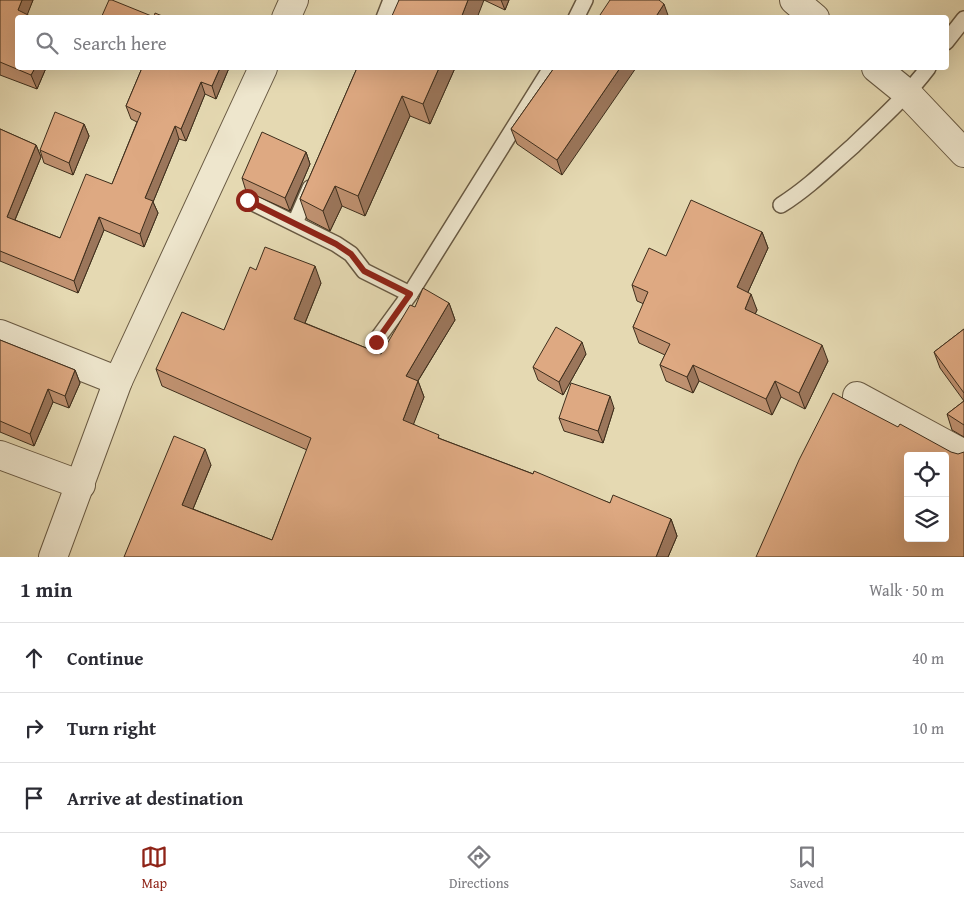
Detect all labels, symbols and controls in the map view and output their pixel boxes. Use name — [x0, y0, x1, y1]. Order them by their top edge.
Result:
search box — [15, 15, 949, 70]
icon: search — [33, 29, 61, 57]
text: Search here — [73, 29, 167, 57]
route start — [236, 189, 259, 212]
route end — [365, 331, 388, 354]
map controls — [904, 452, 949, 542]
button: locate — [904, 452, 949, 497]
button: layers — [904, 497, 949, 542]
text: 1 min — [20, 574, 72, 605]
text: Walk · 50 m — [869, 578, 944, 602]
icon: ahead — [20, 644, 48, 672]
text: Continue — [67, 644, 144, 672]
text: 40 m — [912, 646, 944, 670]
icon: right — [20, 714, 48, 742]
text: Turn right — [67, 714, 156, 742]
text: 10 m — [912, 716, 944, 740]
icon: arrive — [20, 784, 48, 812]
text: Arrive at destination — [67, 784, 243, 812]
tab: Map — [140, 843, 168, 893]
tab: Directions — [449, 843, 509, 893]
tab: Saved — [790, 843, 824, 893]

